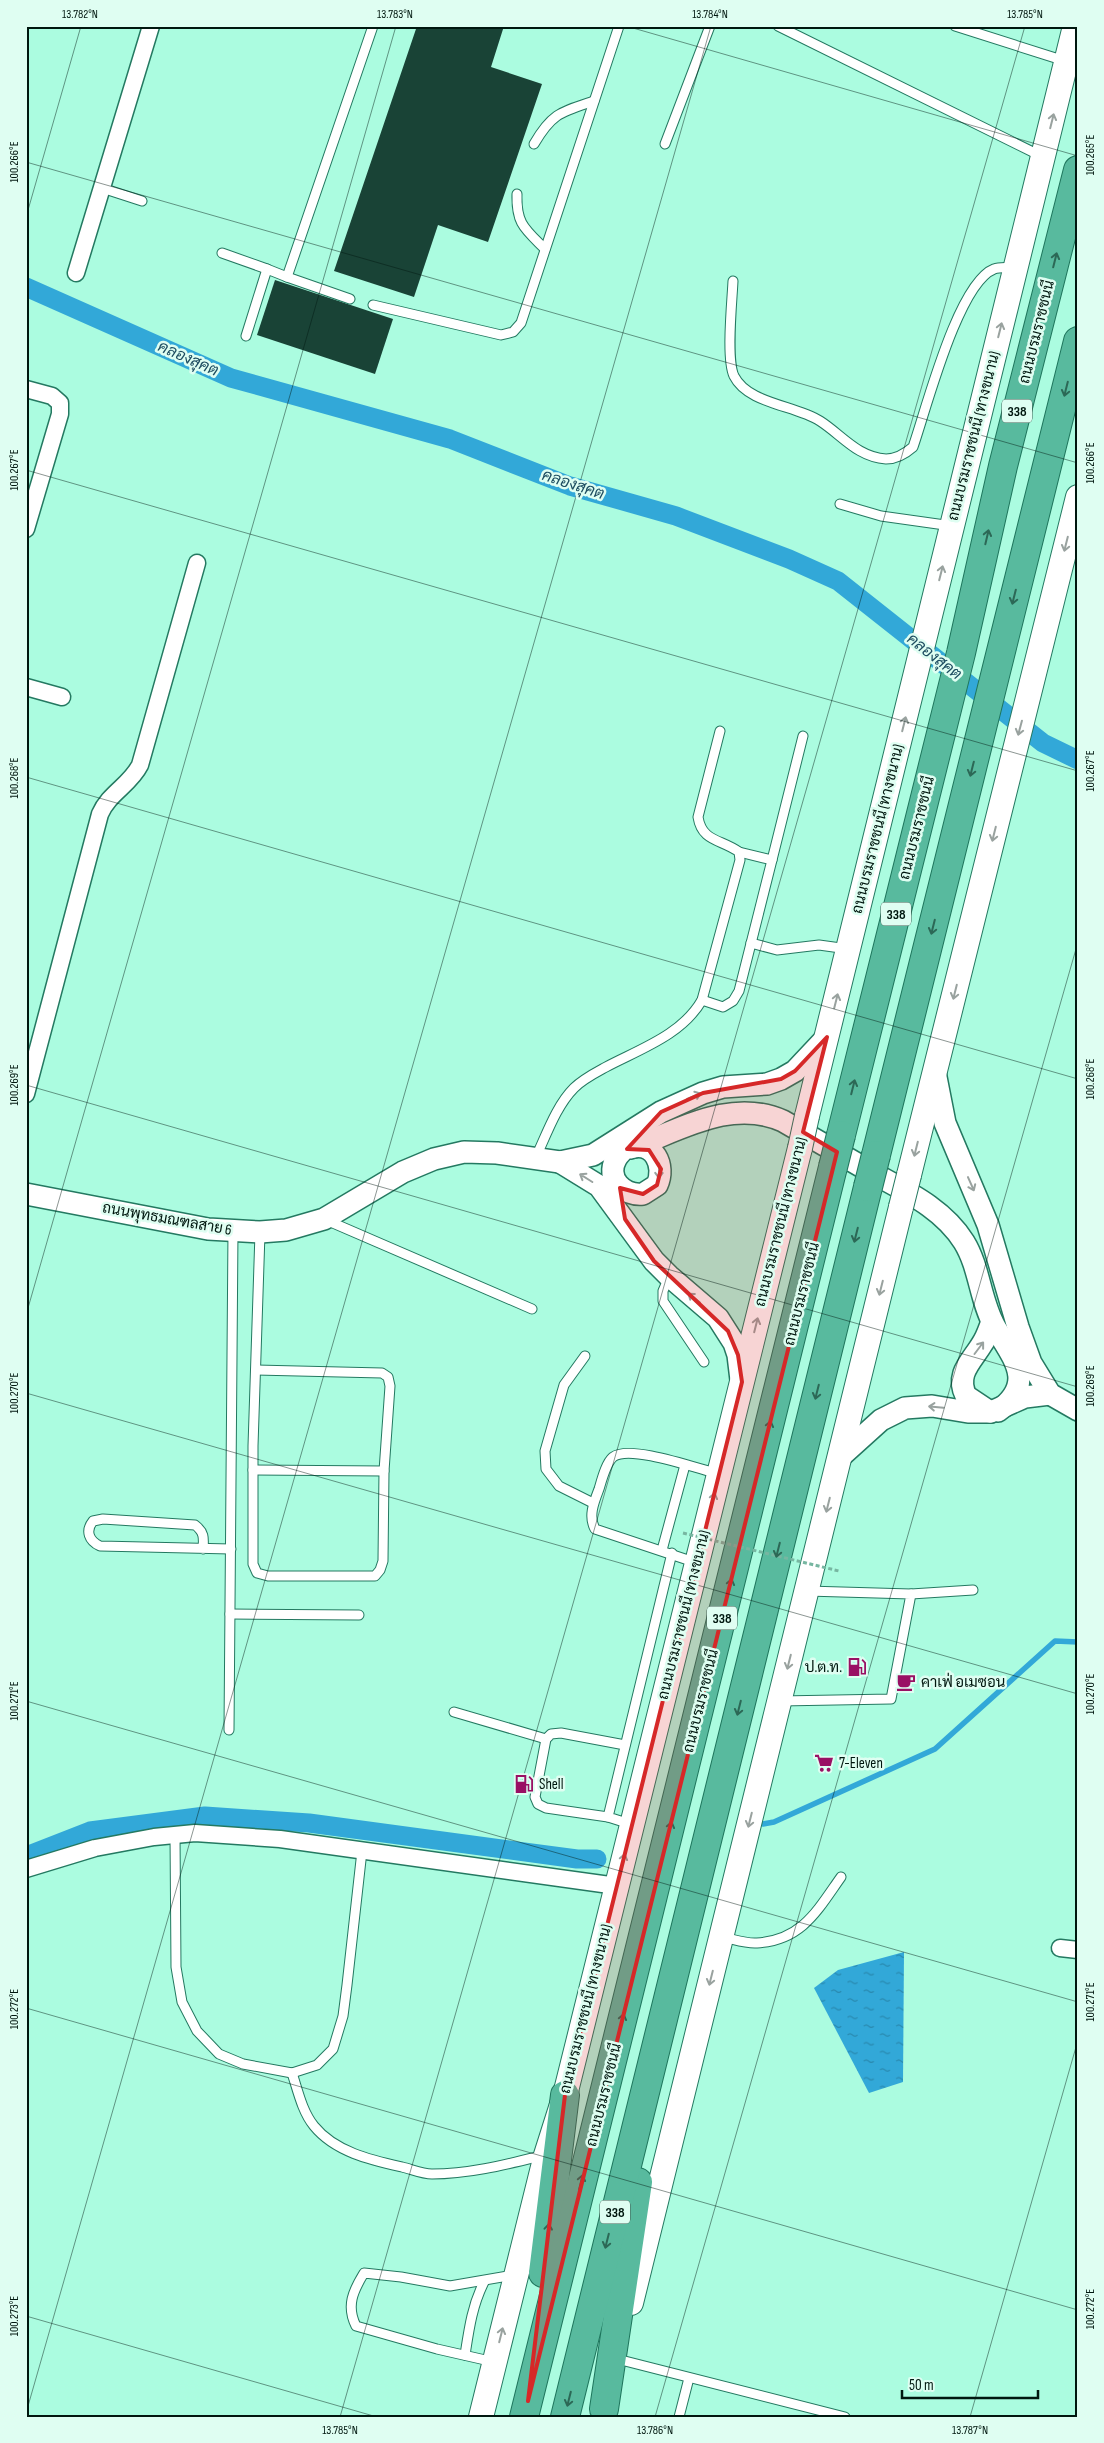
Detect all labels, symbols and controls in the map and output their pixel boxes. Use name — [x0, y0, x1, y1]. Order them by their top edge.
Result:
text: 13.782°N — [62, 7, 98, 22]
text: 13.783°N — [377, 7, 413, 22]
text: 13.784°N — [692, 7, 728, 22]
text: 13.785°N — [1007, 7, 1043, 22]
one-way arrow — [1048, 114, 1057, 130]
text: 100.265°E — [1083, 135, 1098, 175]
text: 100.266°E — [7, 141, 22, 183]
one-way arrow — [1051, 253, 1060, 269]
street label: ถนนบรมราชชนนี — [1014, 278, 1059, 386]
one-way arrow — [996, 323, 1005, 339]
water label: คลองสุคต — [154, 337, 221, 382]
street label: ถนนบรมราชชนนี (ทางขนาน) — [943, 349, 1004, 523]
one-way arrow — [1061, 380, 1070, 396]
road number: 338 — [1002, 400, 1032, 422]
text: 100.266°E — [1083, 442, 1098, 484]
text: 100.267°E — [7, 449, 22, 491]
water label: คลองสุคต — [539, 466, 606, 505]
one-way arrow — [983, 529, 992, 545]
one-way arrow — [1061, 535, 1070, 551]
one-way arrow — [937, 565, 946, 581]
one-way arrow — [1009, 589, 1018, 605]
water label: คลองสุคต — [902, 630, 965, 685]
one-way arrow — [900, 716, 909, 732]
one-way arrow — [1015, 720, 1024, 736]
street label: ถนนบรมราชชนนี (ทางขนาน) — [847, 742, 908, 916]
text: 100.267°E — [1083, 750, 1098, 792]
text: 100.268°E — [7, 757, 22, 799]
one-way arrow — [967, 761, 976, 777]
street label: ถนนบรมราชชนนี — [894, 774, 939, 882]
one-way arrow — [988, 825, 998, 841]
road number: 338 — [881, 902, 911, 926]
one-way arrow — [928, 918, 937, 934]
one-way arrow — [949, 983, 959, 999]
one-way arrow — [832, 993, 841, 1009]
text: 100.268°E — [1083, 1058, 1098, 1100]
text: 100.269°E — [7, 1064, 22, 1106]
one-way arrow — [849, 1080, 858, 1096]
one-way arrow — [686, 1091, 701, 1100]
street label: ถนนบรมราชชนนี (ทางขนาน) — [751, 1135, 811, 1309]
one-way arrow — [910, 1141, 920, 1157]
one-way arrow — [655, 1163, 664, 1179]
one-way arrow — [580, 1172, 594, 1182]
one-way arrow — [966, 1176, 976, 1191]
street label: ถนนพุทธมณฑลสาย 6 — [101, 1198, 233, 1241]
one-way arrow — [851, 1226, 860, 1242]
street label: ถนนบรมราชชนนี — [780, 1240, 824, 1348]
one-way arrow — [876, 1279, 886, 1295]
one-way arrow — [688, 1292, 701, 1303]
one-way arrow — [752, 1317, 761, 1333]
one-way arrow — [973, 1342, 984, 1355]
text: 100.269°E — [1083, 1365, 1098, 1407]
text: 100.270°E — [7, 1373, 22, 1413]
one-way arrow — [812, 1384, 821, 1400]
one-way arrow — [928, 1402, 944, 1412]
one-way arrow — [765, 1421, 774, 1437]
one-way arrow — [708, 1492, 718, 1508]
one-way arrow — [823, 1496, 832, 1512]
street label: ถนนบรมราชชนนี (ทางขนาน) — [654, 1528, 714, 1702]
one-way arrow — [773, 1542, 782, 1558]
one-way arrow — [726, 1579, 735, 1595]
road number: 338 — [707, 1606, 737, 1630]
street label: ถนนบรมราชชนนี — [679, 1647, 723, 1755]
one-way arrow — [784, 1654, 793, 1670]
fuel station icon: ป.ต.ท. — [846, 1656, 868, 1678]
place label: ป.ต.ท. — [805, 1658, 842, 1677]
cafe icon: คาเฟ่ อเมซอน — [895, 1671, 917, 1693]
place label: คาเฟ่ อเมซอน — [921, 1672, 1005, 1692]
text: 100.270°E — [1083, 1674, 1098, 1714]
text: 100.271°E — [7, 1681, 22, 1721]
one-way arrow — [734, 1699, 743, 1715]
supermarket icon: 7-Eleven — [813, 1752, 835, 1774]
place label: 7-Eleven — [839, 1754, 883, 1773]
fuel station icon: Shell — [513, 1773, 535, 1795]
place label: Shell — [539, 1775, 563, 1794]
one-way arrow — [745, 1812, 754, 1828]
one-way arrow — [666, 1821, 675, 1837]
one-way arrow — [619, 1854, 628, 1870]
street label: ถนนบรมราชชนนี (ทางขนาน) — [556, 1922, 616, 2096]
one-way arrow — [706, 1969, 715, 1985]
text: 100.271°E — [1083, 1982, 1098, 2022]
text: 100.272°E — [7, 1989, 22, 2029]
one-way arrow — [618, 2013, 627, 2029]
street label: ถนนบรมราชชนนี — [582, 2041, 626, 2149]
one-way arrow — [577, 2175, 587, 2191]
road number: 338 — [600, 2200, 630, 2224]
one-way arrow — [543, 2224, 553, 2240]
one-way arrow — [602, 2233, 611, 2249]
text: 100.272°E — [1083, 2289, 1098, 2329]
text: 100.273°E — [7, 2296, 22, 2336]
one-way arrow — [497, 2328, 506, 2344]
scale bar — [902, 2368, 1038, 2400]
text: 50 m — [909, 2376, 934, 2395]
one-way arrow — [564, 2391, 573, 2407]
text: 13.785°N — [322, 2423, 358, 2438]
text: 13.786°N — [637, 2423, 673, 2438]
text: 13.787°N — [952, 2423, 988, 2438]

